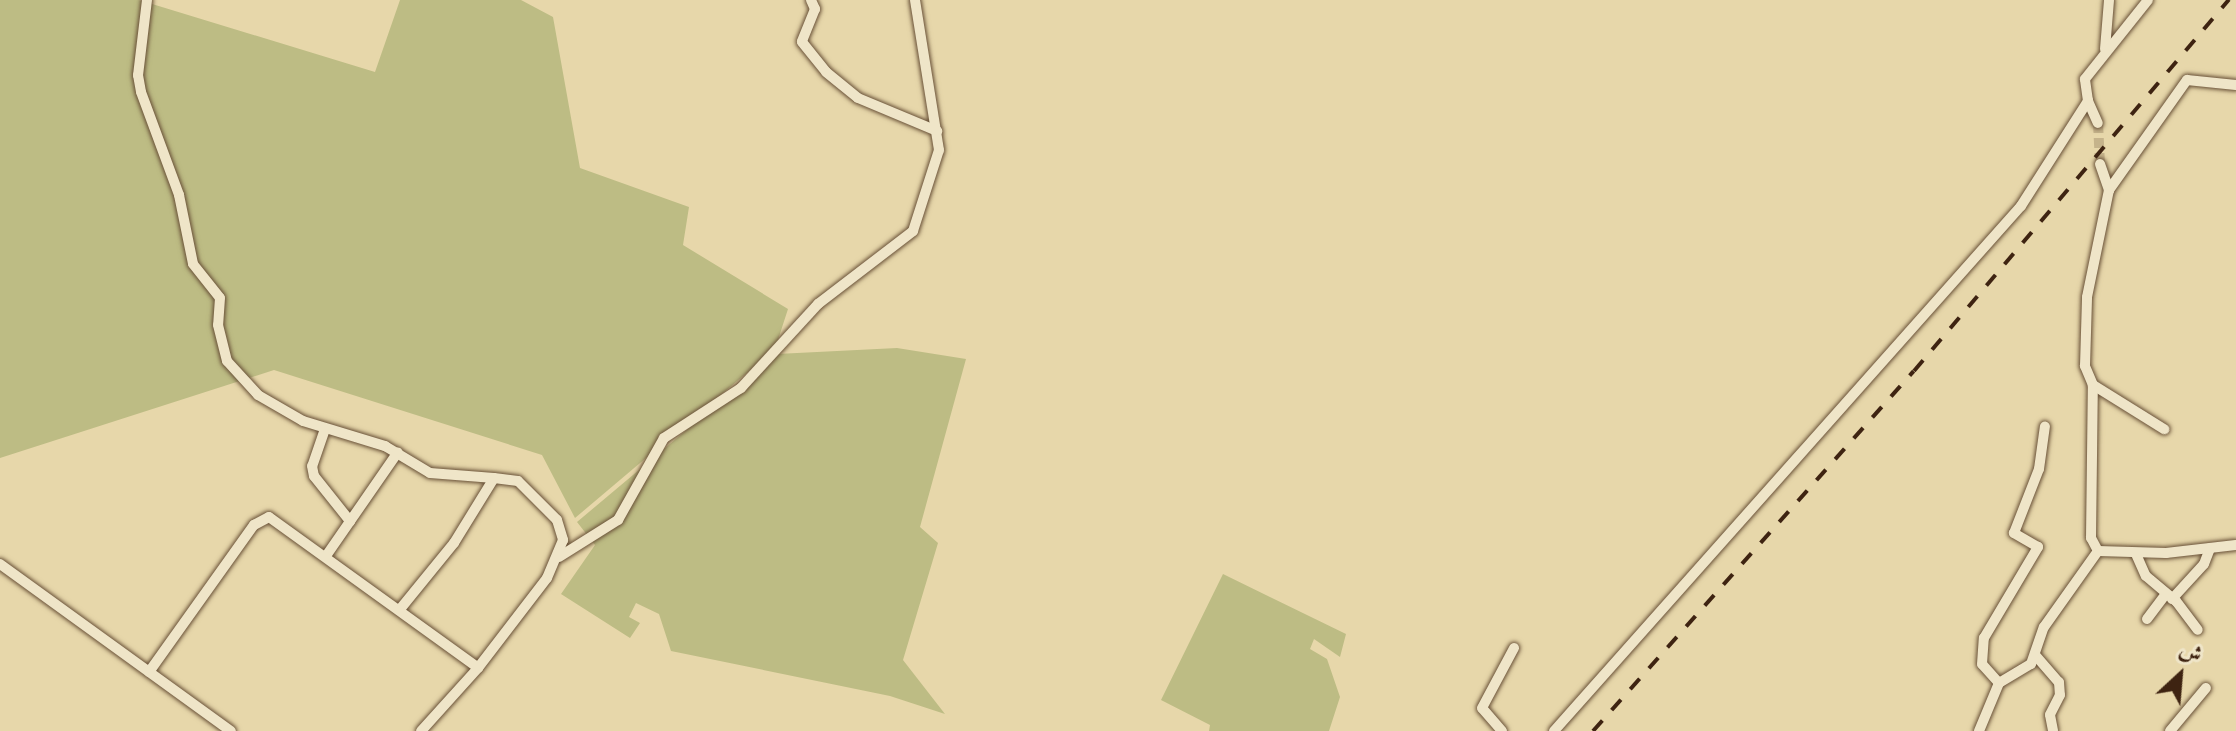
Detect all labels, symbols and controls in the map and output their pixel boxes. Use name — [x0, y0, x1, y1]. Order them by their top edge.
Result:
north arrow — [2140, 635, 2220, 715]
text: ش — [2175, 636, 2206, 670]

